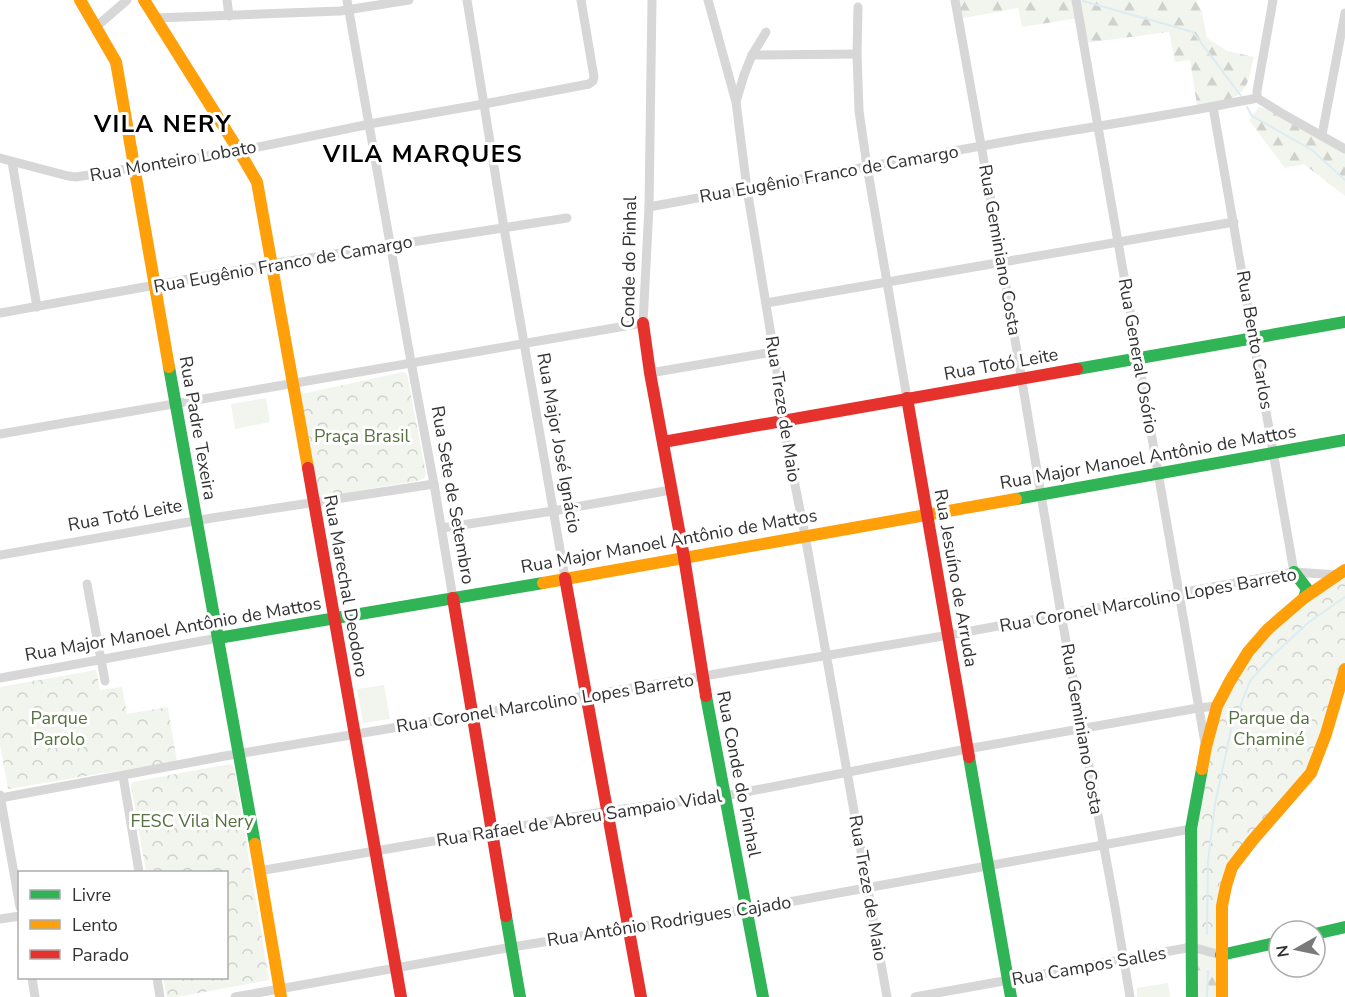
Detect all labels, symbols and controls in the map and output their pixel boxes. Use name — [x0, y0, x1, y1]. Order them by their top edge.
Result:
district label: VILA NERY — [93, 108, 232, 140]
street label: Rua Monteiro Lobato — [88, 135, 258, 187]
district label: VILA MARQUES — [322, 138, 523, 170]
street label: Rua Eugênio Franco de Camargo — [698, 139, 960, 209]
street label: Rua Geminiano Costa — [973, 163, 1027, 337]
street label: Conde do Pinhal — [616, 195, 642, 328]
street label: Rua Eugênio Franco de Camargo — [152, 229, 414, 299]
street label: Rua Bento Carlos — [1231, 269, 1279, 411]
street label: Rua General Osório — [1112, 276, 1164, 436]
street label: Rua Treze de Maio — [760, 334, 806, 484]
street label: Rua Totó Leite — [942, 342, 1060, 386]
street label: Rua Major José Ignácio — [531, 351, 587, 535]
street label: Rua Padre Texeira — [174, 354, 222, 502]
street label: Rua Sete de Setembro — [425, 404, 481, 586]
street label: Rua Major Manoel Antônio de Mattos — [998, 419, 1298, 495]
park label: Praça Brasil — [314, 424, 411, 448]
street label: Rua Jesuíno de Arruda — [929, 487, 983, 669]
street label: Rua Totó Leite — [66, 493, 184, 537]
street label: Rua Marechal Deodoro — [318, 493, 374, 679]
street label: Rua Major Manoel Antônio de Mattos — [519, 503, 819, 579]
street label: Rua Coronel Marcolino Lopes Barreto — [998, 562, 1298, 638]
street label: Rua Major Manoel Antônio de Mattos — [23, 591, 323, 667]
street label: Rua Geminiano Costa — [1055, 642, 1109, 816]
street label: Rua Coronel Marcolino Lopes Barreto — [394, 668, 696, 738]
street label: Rua Conde do Pinhal — [711, 689, 767, 860]
park label: Parque Parolo — [31, 706, 88, 751]
park label: Parque da Chaminé — [1228, 706, 1310, 751]
street label: Rua Rafael de Abreu Sampaio Vidal — [435, 783, 724, 852]
park label: FESC Vila Nery — [130, 809, 254, 833]
street label: Rua Treze de Maio — [843, 813, 893, 963]
legend — [18, 871, 228, 979]
text: Livre — [72, 883, 111, 907]
street label: Rua Antônio Rodrigues Cajado — [545, 890, 793, 952]
text: Lento — [72, 913, 118, 937]
north arrow — [1267, 919, 1327, 979]
street label: Rua Campos Salles — [1010, 941, 1168, 991]
text: Parado — [72, 943, 129, 967]
text: N — [1271, 944, 1295, 959]

